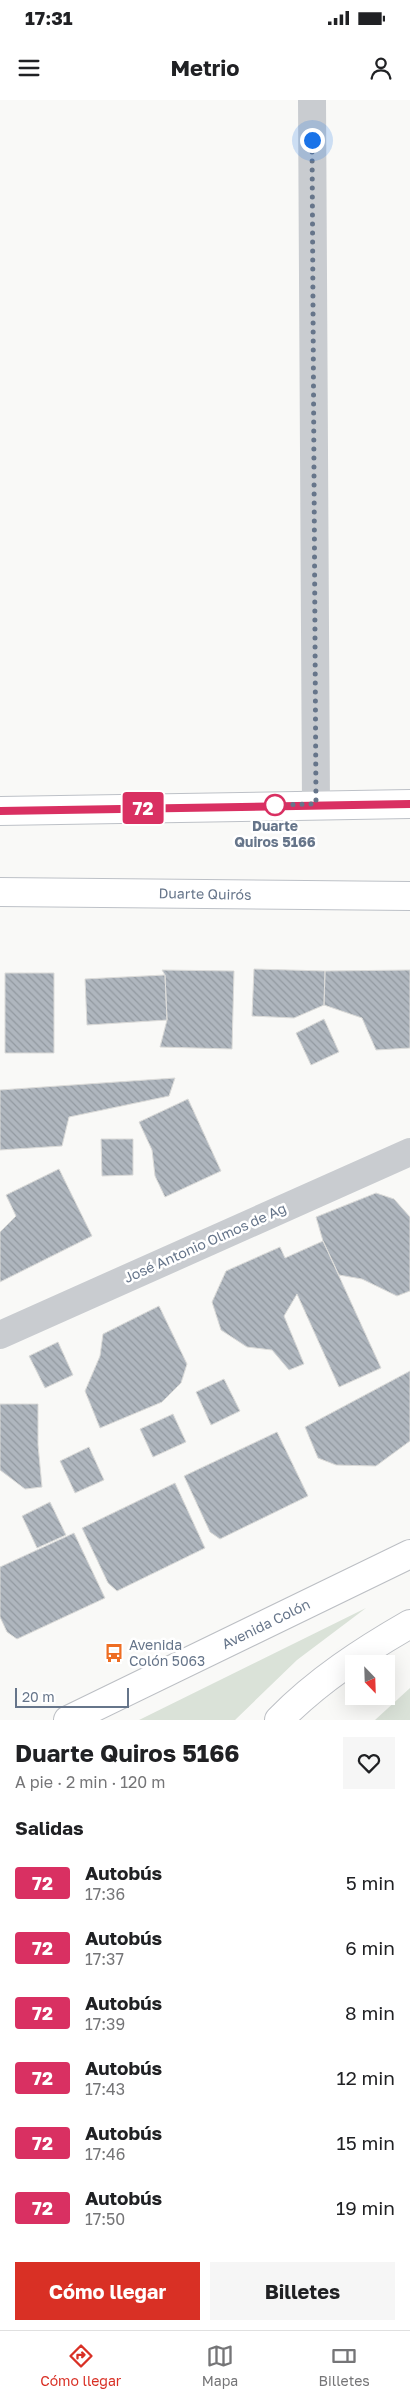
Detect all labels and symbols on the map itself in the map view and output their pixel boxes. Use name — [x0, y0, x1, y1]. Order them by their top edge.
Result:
your location — [300, 128, 325, 153]
line badge: 72 — [120, 792, 166, 824]
marker: Duarte Quiros 5166 — [264, 794, 286, 816]
place label: Duarte Quiros 5166 — [234, 817, 316, 850]
street label: Duarte Quirós — [158, 884, 252, 903]
street label: José Antonio Olmos de Ag — [121, 1199, 289, 1286]
street label: Avenida Colón — [219, 1595, 313, 1652]
place label: Avenida Colón 5063 — [129, 1636, 205, 1669]
bus stop icon: Avenida Colón 5063 — [103, 1642, 125, 1664]
north arrow — [345, 1655, 395, 1705]
scale bar — [15, 1685, 129, 1708]

